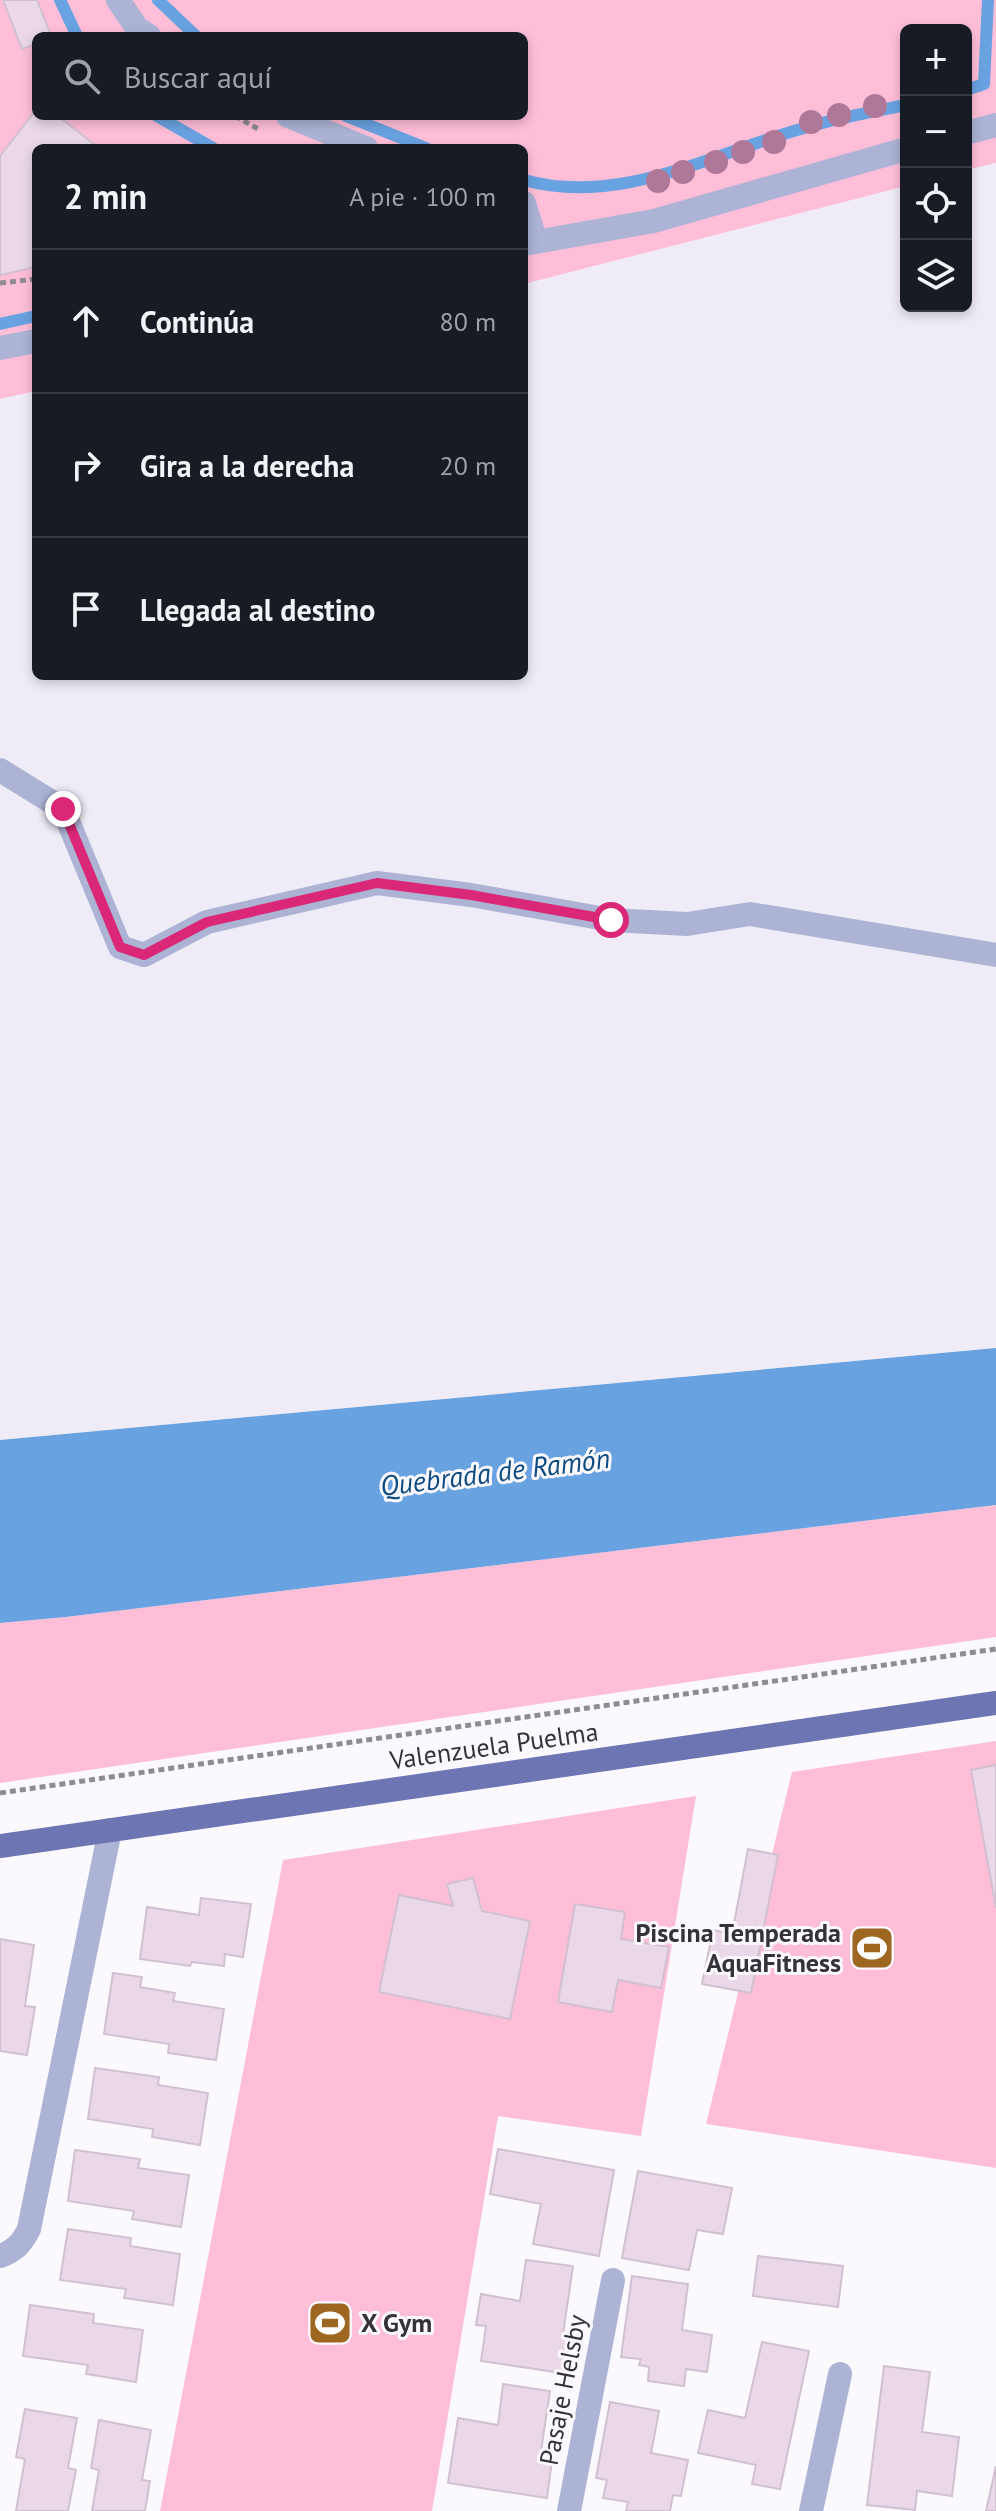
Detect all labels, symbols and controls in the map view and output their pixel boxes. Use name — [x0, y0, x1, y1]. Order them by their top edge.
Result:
map controls — [900, 24, 972, 312]
button: + — [900, 24, 972, 96]
search box — [32, 32, 528, 120]
icon: search — [60, 54, 104, 98]
text: Buscar aquí — [124, 57, 272, 96]
button: − — [900, 96, 972, 168]
button: locate — [900, 168, 972, 240]
text: 2 min — [64, 174, 147, 218]
text: A pie · 100 m — [349, 180, 496, 213]
button: layers — [900, 240, 972, 312]
icon: ahead — [64, 299, 108, 343]
text: Continúa — [140, 302, 254, 341]
text: 80 m — [440, 305, 496, 338]
icon: right — [64, 443, 108, 487]
text: Gira a la derecha — [140, 446, 354, 485]
text: 20 m — [440, 449, 496, 482]
icon: arrive — [64, 587, 108, 631]
text: Llegada al destino — [140, 590, 375, 629]
route end — [45, 791, 81, 827]
route start — [593, 902, 629, 938]
water label: Quebrada de Ramón — [378, 1439, 612, 1504]
street label: Valenzuela Puelma — [387, 1715, 600, 1777]
place label: Piscina Temperada AquaFitness — [635, 1916, 841, 1979]
sports icon: Piscina Temperada AquaFitness — [848, 1924, 896, 1972]
sports icon: X Gym — [306, 2299, 354, 2347]
place label: X Gym — [361, 2306, 432, 2339]
street label: Pasaje Helsby — [532, 2312, 593, 2468]

